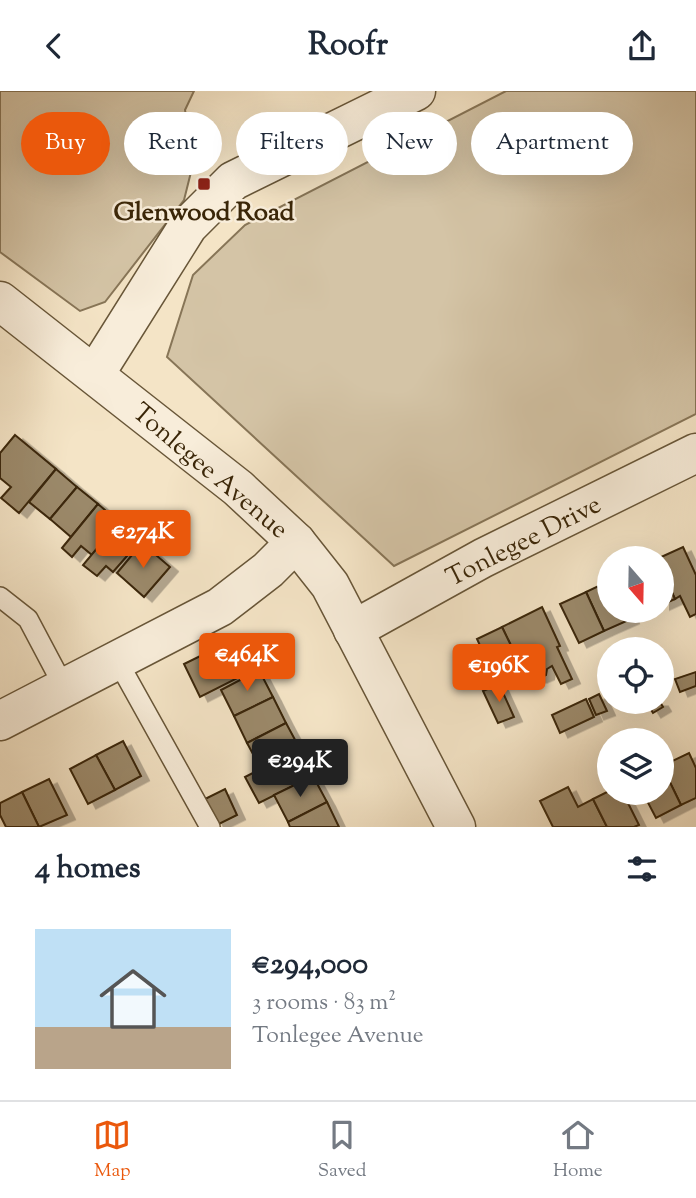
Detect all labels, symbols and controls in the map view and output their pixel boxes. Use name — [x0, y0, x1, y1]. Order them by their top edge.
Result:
text: Roofr — [308, 23, 388, 69]
icon: back — [35, 27, 73, 65]
icon: share — [623, 27, 661, 65]
chip: Buy — [21, 112, 110, 175]
chip: Rent — [124, 112, 222, 175]
chip: Filters — [236, 112, 348, 175]
chip: New — [362, 112, 457, 175]
chip: Apartment — [471, 112, 633, 175]
marker: Glenwood Road — [196, 176, 212, 192]
place label: Glenwood Road — [114, 195, 295, 232]
street label: Tonlegee Avenue — [123, 395, 296, 548]
street label: Tonlegee Drive — [440, 487, 608, 597]
pin: €274K — [94, 511, 192, 570]
text: €274K — [112, 516, 174, 549]
north arrow — [597, 546, 674, 623]
map controls — [597, 546, 674, 805]
pin: €464K — [198, 633, 296, 693]
button: locate — [597, 637, 674, 714]
text: €464K — [215, 639, 279, 672]
pin: €196K — [450, 645, 548, 704]
text: €196K — [469, 650, 529, 683]
button: layers — [597, 728, 674, 805]
pin: €294K — [251, 739, 349, 799]
text: €294K — [268, 745, 332, 778]
text: 4 homes — [35, 848, 141, 891]
icon: filters — [623, 850, 661, 888]
text: €294,000 — [252, 944, 368, 987]
icon: home — [91, 957, 175, 1041]
text: 3 rooms · 83 m² — [252, 987, 396, 1020]
text: Tonlegee Avenue — [252, 1020, 424, 1053]
tab: Map — [93, 1116, 131, 1185]
tab: Saved — [318, 1116, 366, 1185]
tab: Home — [553, 1116, 603, 1185]

